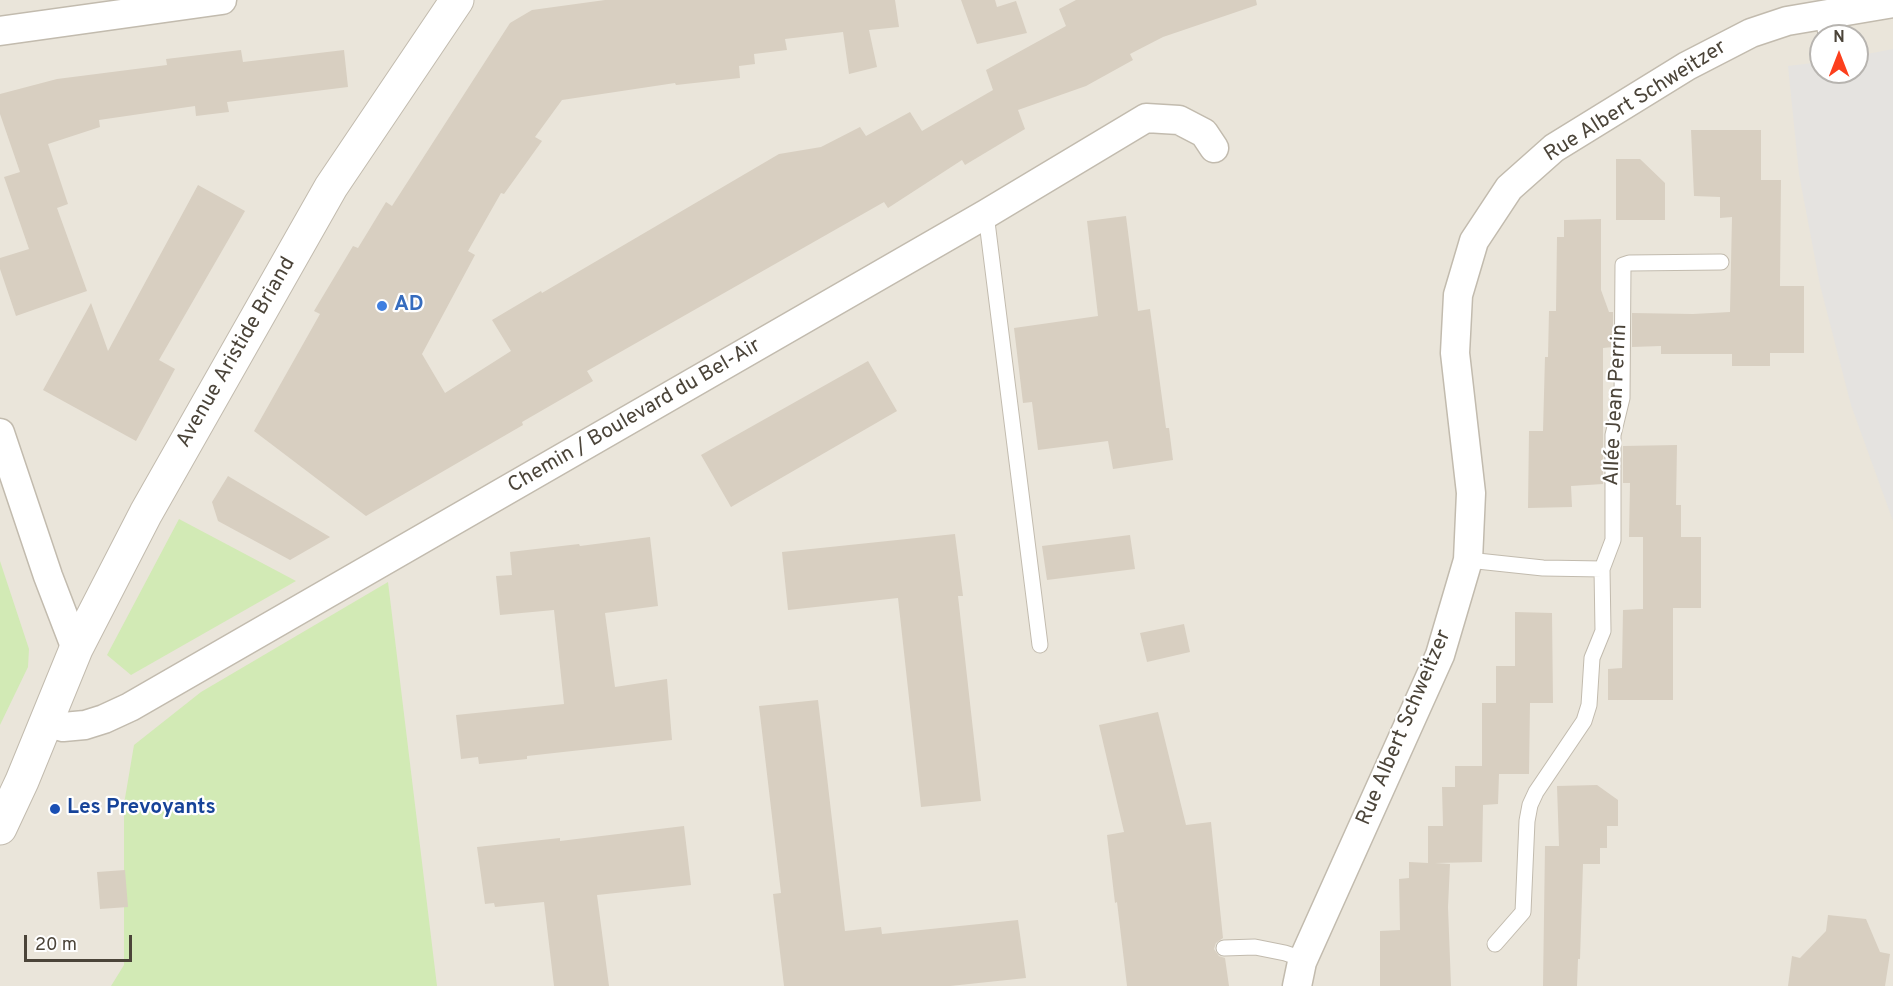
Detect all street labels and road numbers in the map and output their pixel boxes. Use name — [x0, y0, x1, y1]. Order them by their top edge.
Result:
street label: Rue Albert Schweitzer — [1540, 36, 1732, 168]
street label: Avenue Aristide Briand — [172, 253, 302, 453]
street label: Allée Jean Perrin — [1600, 324, 1634, 486]
street label: Chemin / Boulevard du Bel-Air — [504, 334, 766, 500]
street label: Rue Albert Schweitzer — [1352, 626, 1458, 830]

